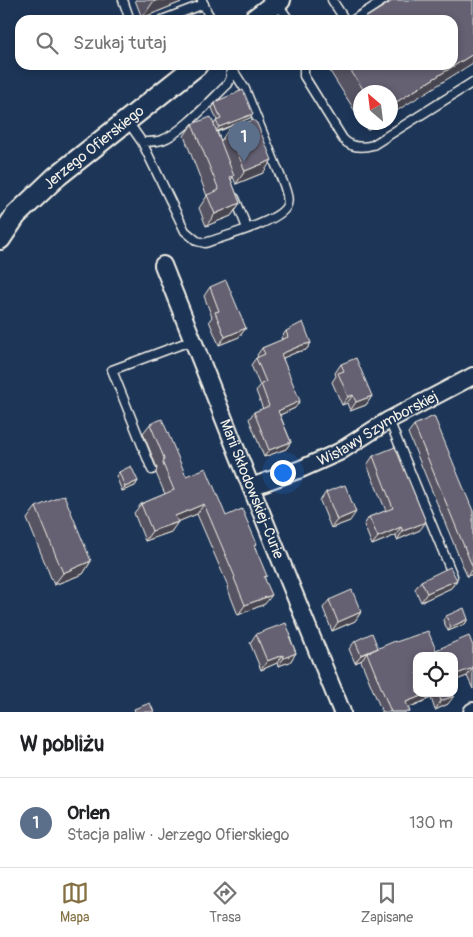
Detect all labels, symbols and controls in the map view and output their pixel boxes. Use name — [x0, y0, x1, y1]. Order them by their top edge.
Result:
search box — [15, 15, 458, 70]
icon: search — [33, 29, 61, 57]
text: Szukaj tutaj — [73, 31, 167, 55]
north arrow — [353, 85, 398, 130]
street label: Jerzego Ofierskiego — [40, 102, 148, 194]
pin: 1 — [228, 121, 260, 162]
street label: Wisławy Szymborskiej — [314, 387, 442, 470]
street label: Marii Skłodowskiej-Curie — [215, 417, 288, 562]
your location — [270, 460, 296, 486]
map controls — [413, 652, 458, 697]
button: locate — [413, 652, 458, 697]
text: W pobliżu — [20, 731, 104, 758]
text: Orlen — [67, 801, 110, 825]
text: 1 — [33, 813, 39, 833]
text: 130 m — [409, 813, 453, 833]
text: Stacja paliw · Jerzego Ofierskiego — [67, 825, 289, 845]
tab: Mapa — [60, 879, 90, 926]
tab: Trasa — [209, 879, 241, 926]
tab: Zapisane — [361, 879, 413, 926]

